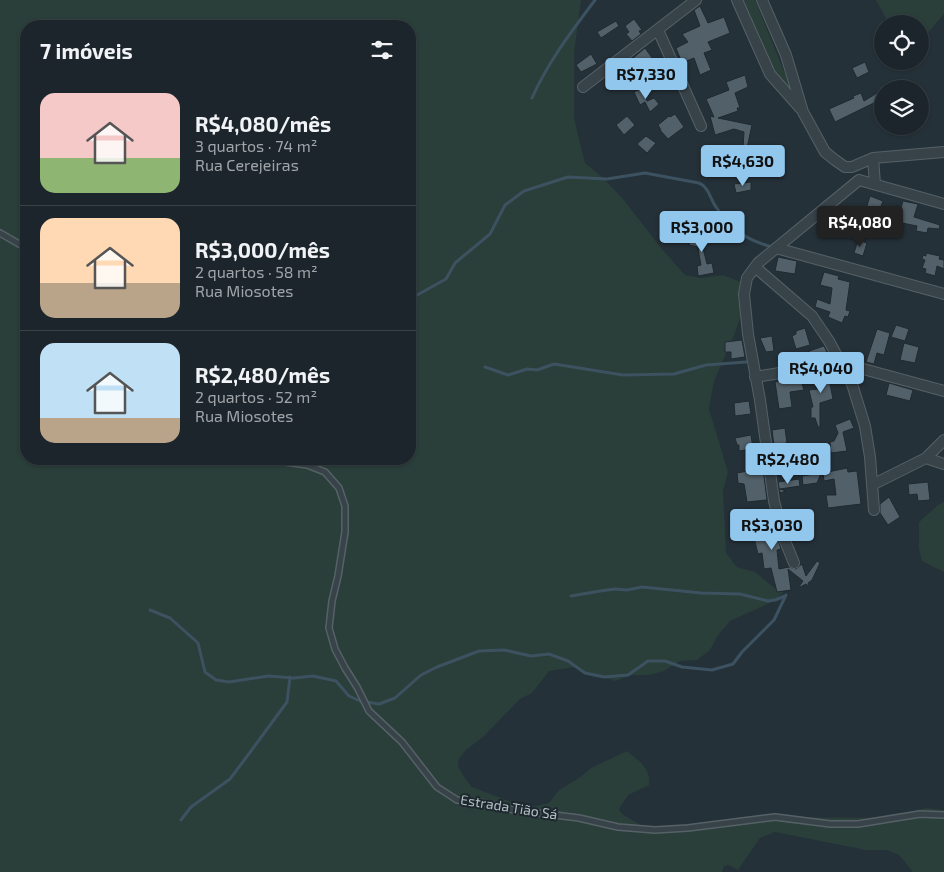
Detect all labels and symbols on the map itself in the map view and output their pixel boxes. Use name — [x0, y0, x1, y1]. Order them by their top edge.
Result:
pin: R$7,330 — [600, 58, 692, 100]
pin: R$4,630 — [697, 144, 789, 187]
pin: R$4,080 — [814, 206, 906, 248]
pin: R$3,000 — [656, 210, 748, 253]
pin: R$4,040 — [775, 352, 867, 394]
pin: R$2,480 — [742, 442, 834, 485]
pin: R$3,030 — [726, 508, 818, 551]
street label: Estrada Tião Sá — [459, 790, 559, 823]

